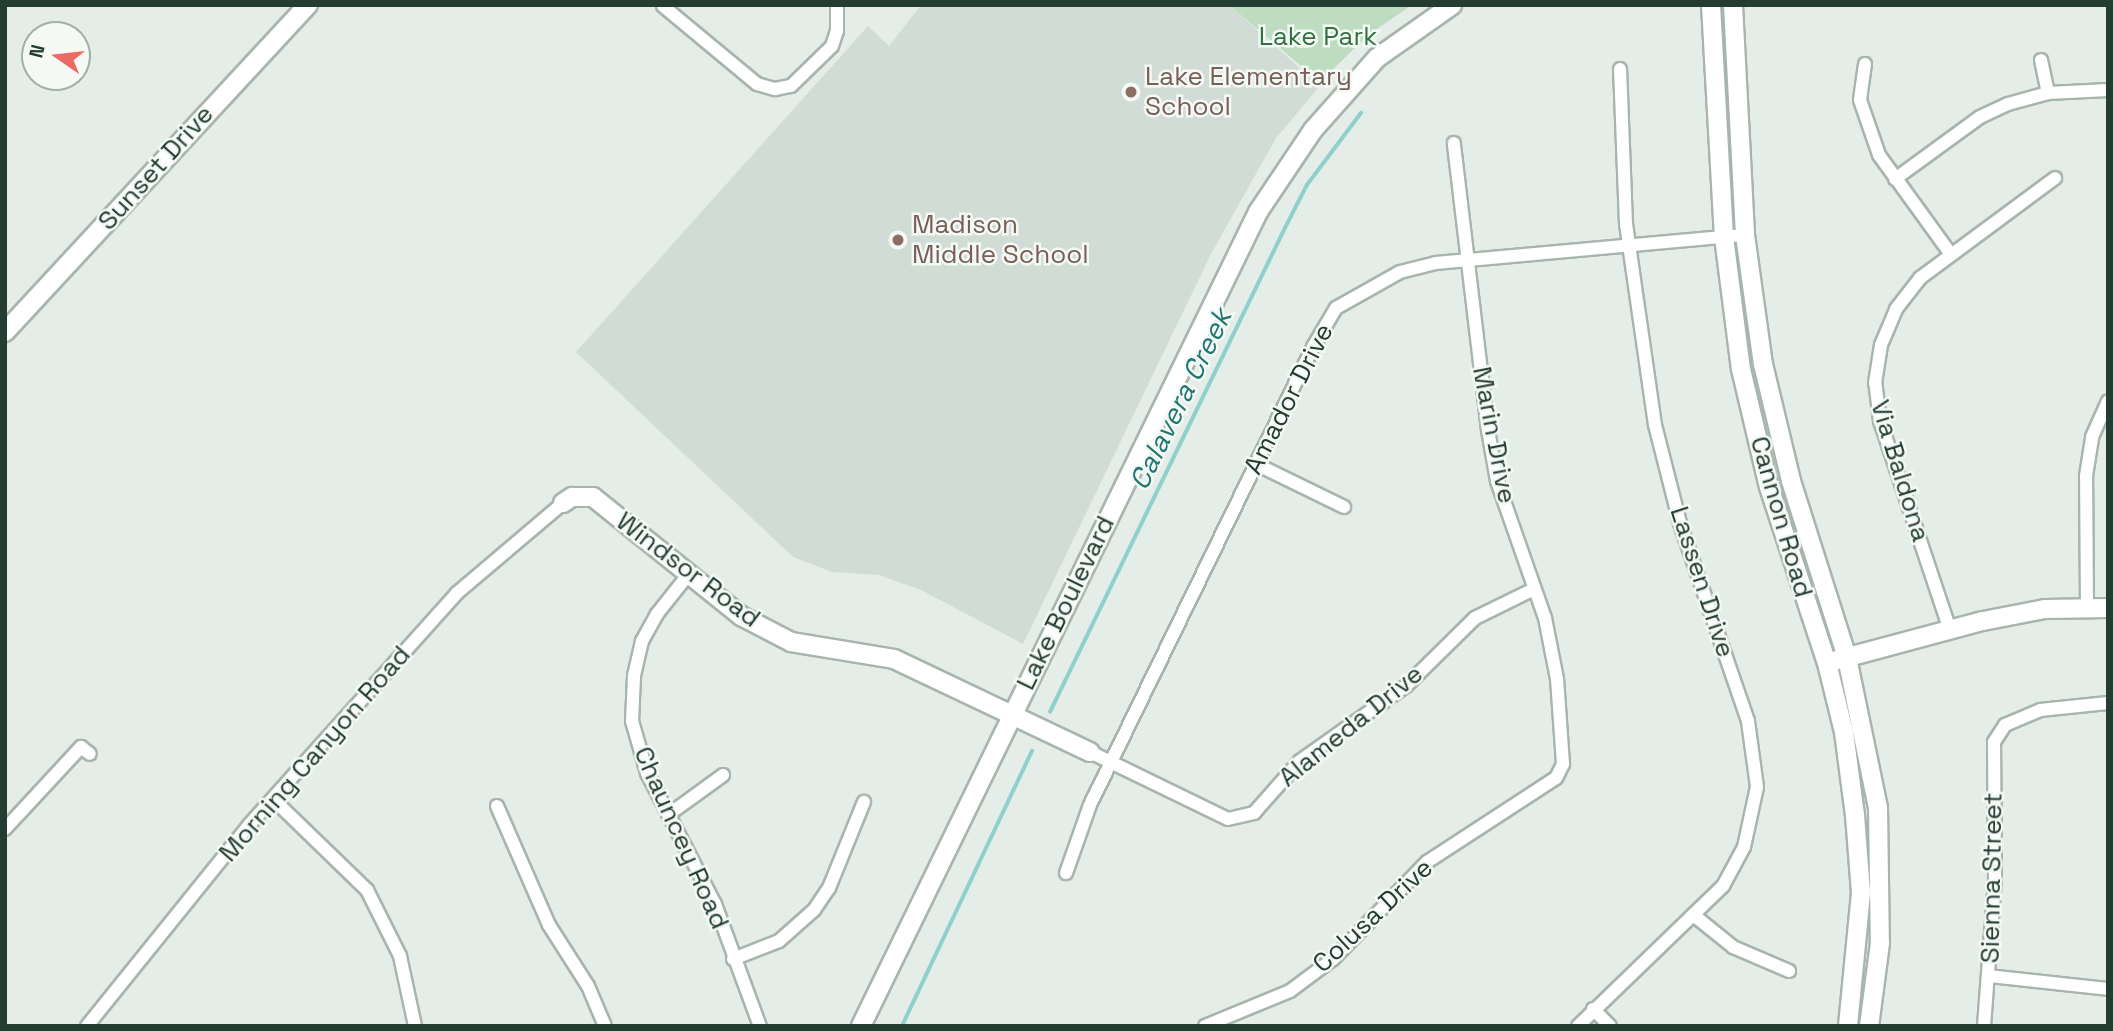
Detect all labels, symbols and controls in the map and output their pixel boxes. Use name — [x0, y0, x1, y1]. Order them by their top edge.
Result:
north arrow — [21, 21, 91, 91]
park label: Lake Park — [1259, 21, 1377, 53]
text: N — [23, 42, 51, 60]
place label: Lake Elementary School — [1145, 61, 1352, 122]
marker: Lake Elementary School — [1123, 84, 1139, 100]
street label: Sunset Drive — [92, 99, 220, 237]
place label: Madison Middle School — [912, 209, 1089, 270]
marker: Madison Middle School — [890, 232, 906, 248]
water label: Calavera Creek — [1122, 303, 1238, 495]
street label: Amador Drive — [1238, 318, 1340, 480]
street label: Marin Drive — [1465, 364, 1523, 506]
street label: Via Baldona — [1864, 396, 1936, 546]
street label: Cannon Road — [1743, 433, 1819, 601]
street label: Lassen Drive — [1663, 503, 1741, 661]
street label: Windsor Road — [610, 506, 766, 634]
street label: Lake Boulevard — [1010, 511, 1122, 695]
street label: Morning Canyon Road — [213, 640, 417, 868]
street label: Alameda Drive — [1273, 658, 1429, 794]
street label: Chauncey Road — [627, 742, 735, 934]
street label: Sienna Street — [1975, 792, 2009, 964]
street label: Colusa Drive — [1307, 853, 1439, 979]

